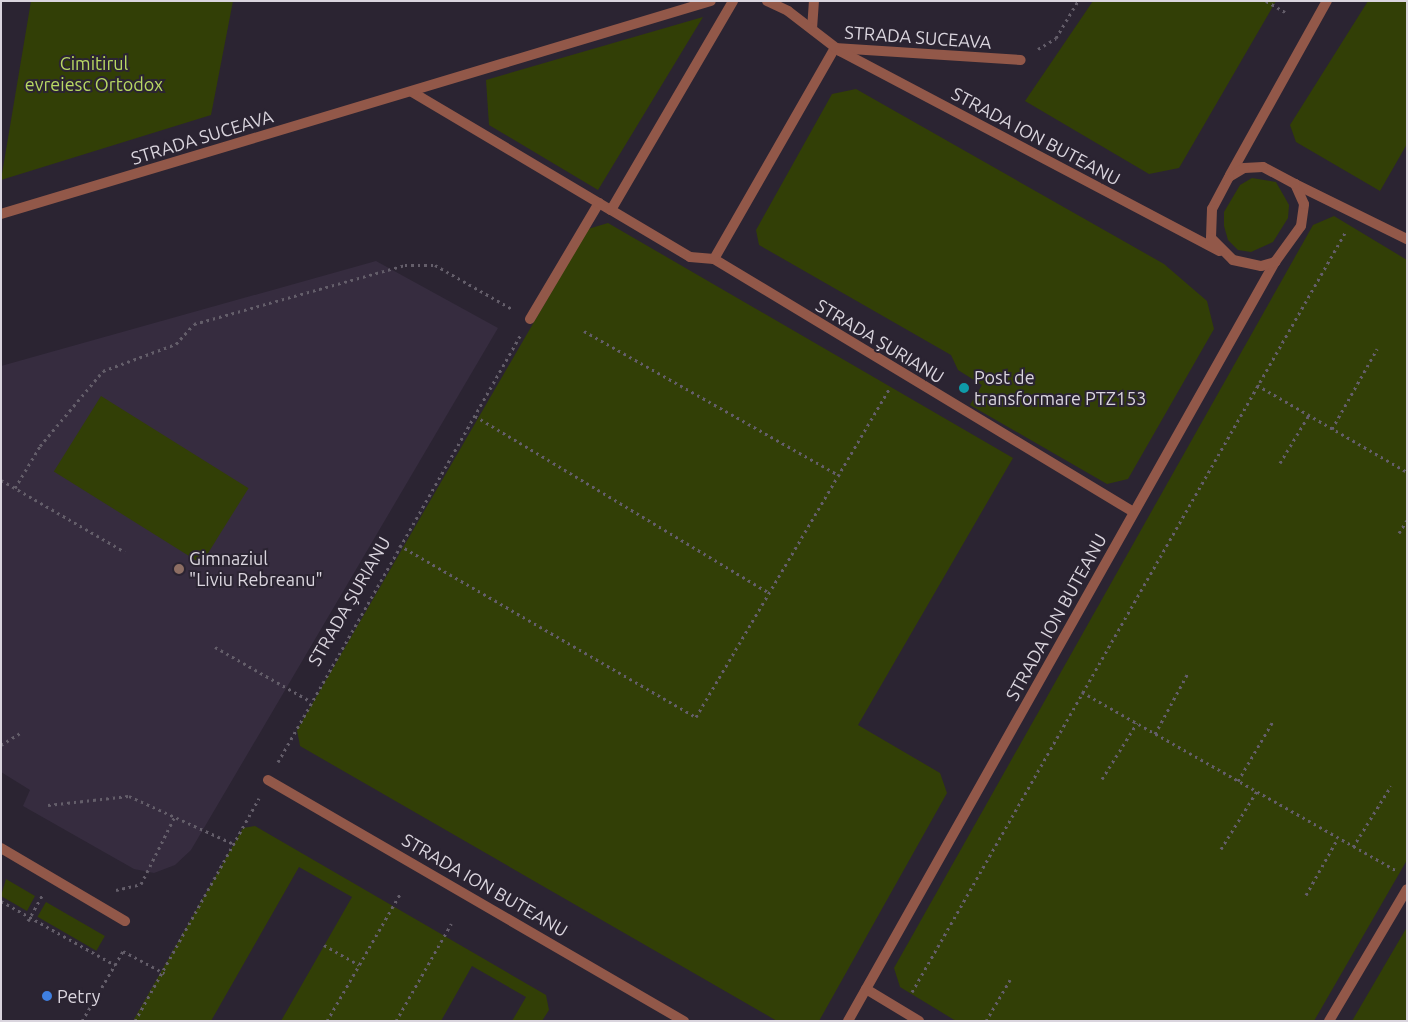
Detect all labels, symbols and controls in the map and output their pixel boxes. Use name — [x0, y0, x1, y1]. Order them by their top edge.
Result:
street label: STRADA SUCEAVA — [844, 21, 992, 53]
park label: Cimitirul evreiesc Ortodox — [25, 53, 163, 96]
street label: STRADA ION BUTEANU — [948, 82, 1124, 190]
street label: STRADA SUCEAVA — [128, 105, 276, 169]
street label: STRADA ȘURIANU — [812, 294, 948, 388]
place label: Post de transformare PTZ153 — [974, 367, 1147, 409]
marker: Post de transformare PTZ153 — [958, 382, 970, 394]
street label: STRADA ION BUTEANU — [1001, 530, 1111, 704]
street label: STRADA ȘURIANU — [303, 533, 395, 669]
place label: Gimnaziul "Liviu Rebreanu" — [189, 548, 323, 590]
marker: Gimnaziul "Liviu Rebreanu" — [173, 563, 185, 575]
street label: STRADA ION BUTEANU — [398, 829, 572, 941]
place label: Petry — [57, 985, 100, 1007]
marker: Petry — [41, 990, 53, 1002]

